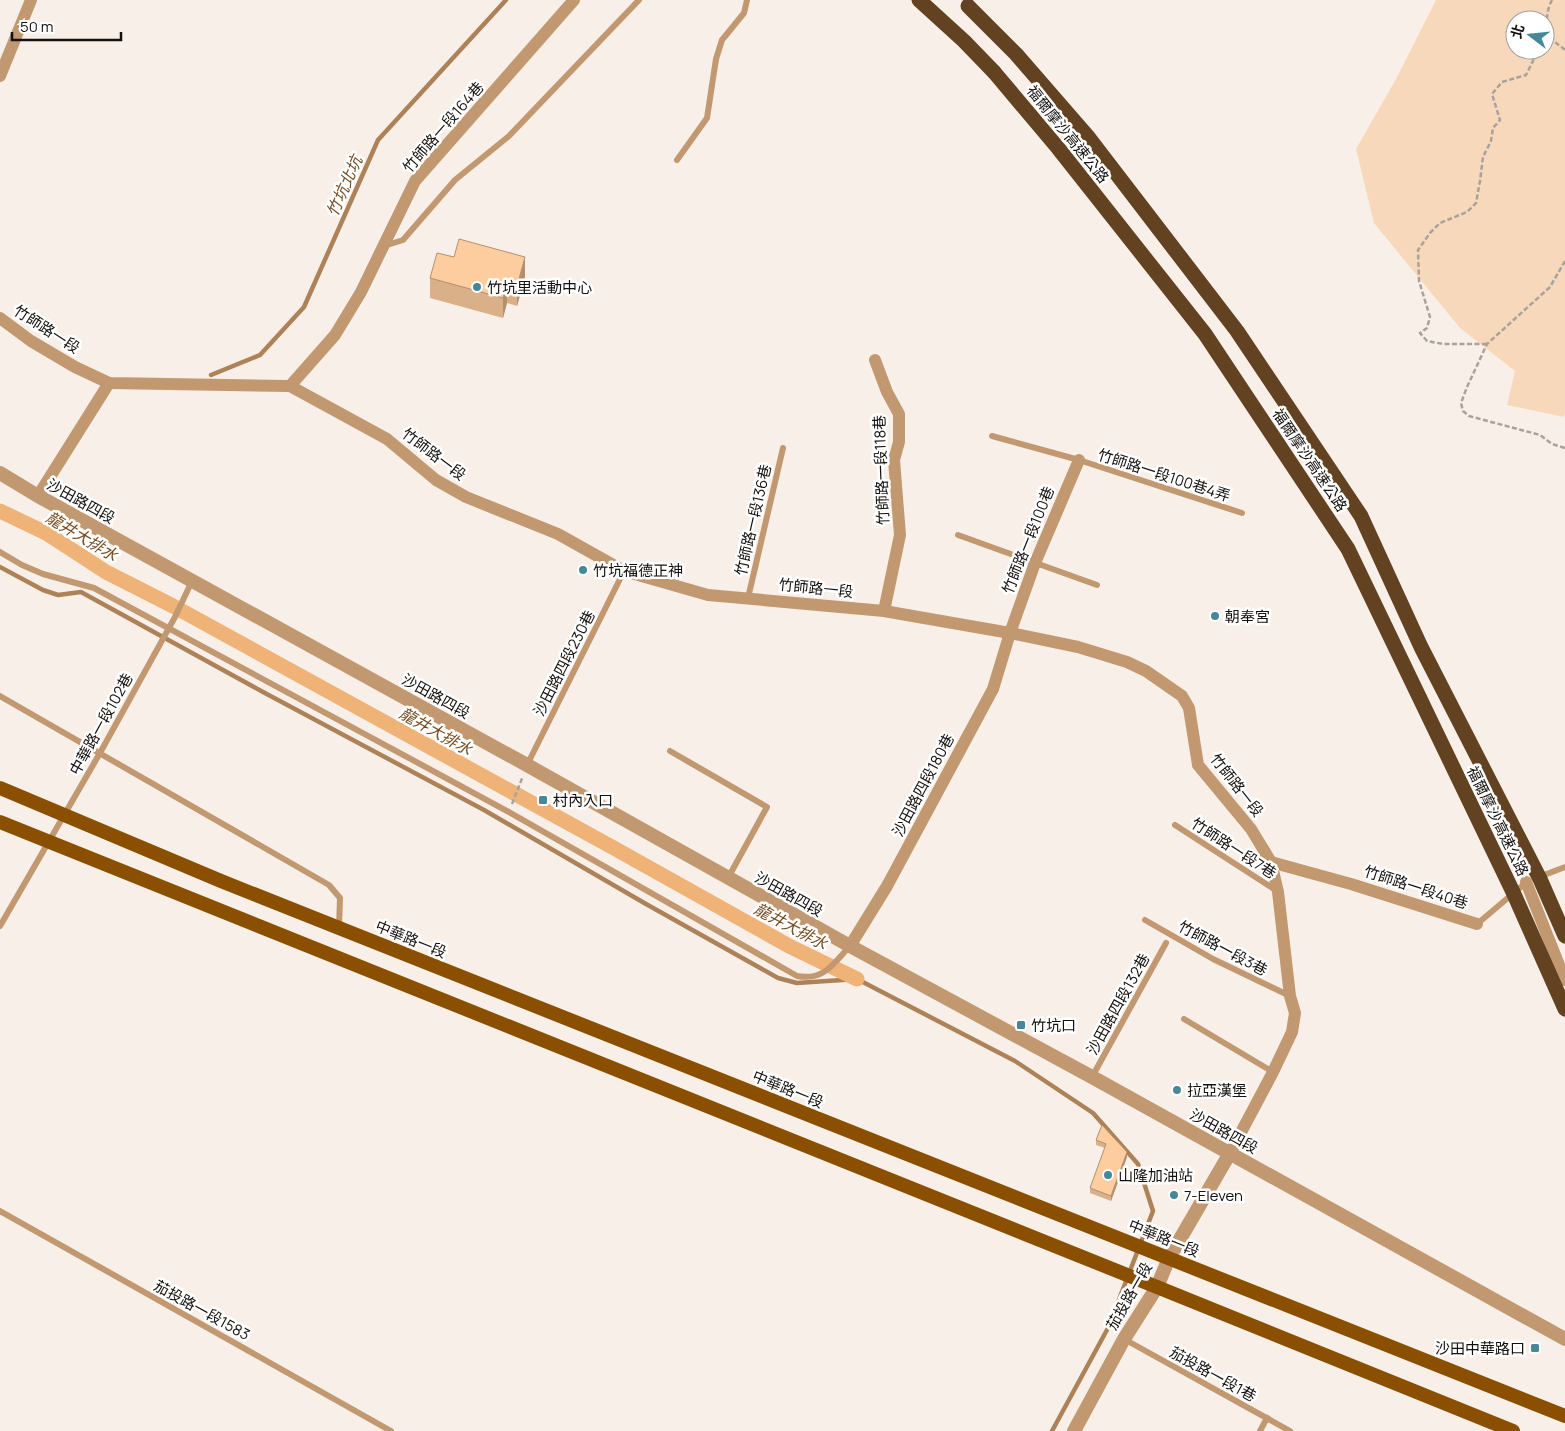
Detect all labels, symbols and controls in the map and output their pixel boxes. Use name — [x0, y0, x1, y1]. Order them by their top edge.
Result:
scale bar — [12, 10, 121, 42]
north arrow — [1505, 10, 1555, 60]
text: 50 m — [20, 16, 54, 37]
text: 北 — [1506, 22, 1528, 41]
street label: 竹師路一段164巷 — [398, 77, 488, 177]
street label: 福爾摩沙高速公路 — [1022, 81, 1114, 187]
water label: 竹坑北坑 — [321, 150, 368, 220]
place label: 竹坑里活動中心 — [487, 277, 592, 298]
marker: 竹坑里活動中心 — [471, 281, 483, 293]
street label: 竹師路一段 — [10, 300, 84, 358]
street label: 福爾摩沙高速公路 — [1268, 404, 1352, 516]
street label: 竹師路一段118巷 — [869, 414, 893, 526]
street label: 竹師路一段 — [398, 423, 470, 485]
street label: 竹師路一段100巷4弄 — [1095, 444, 1233, 506]
street label: 竹師路一段136巷 — [730, 462, 776, 578]
street label: 沙田路四段 — [43, 474, 119, 528]
street label: 竹師路一段100巷 — [997, 483, 1059, 597]
water label: 龍井大排水 — [42, 506, 123, 567]
place label: 竹坑福德正神 — [593, 560, 683, 581]
marker: 竹坑福德正神 — [577, 564, 589, 576]
street label: 竹師路一段 — [778, 574, 854, 602]
place label: 朝奉宮 — [1225, 606, 1270, 627]
street label: 沙田路四段230巷 — [528, 607, 600, 719]
marker: 朝奉宮 — [1209, 610, 1221, 622]
street label: 中華路一段102巷 — [64, 669, 138, 779]
street label: 沙田路四段 — [398, 669, 474, 723]
water label: 龍井大排水 — [396, 702, 477, 760]
street label: 沙田路四段180巷 — [887, 730, 959, 840]
street label: 竹師路一段 — [1206, 749, 1268, 821]
street label: 福爾摩沙高速公路 — [1462, 762, 1534, 880]
place label: 村內入口 — [553, 790, 613, 811]
marker: 村內入口 — [537, 794, 549, 806]
street label: 竹師路一段7巷 — [1187, 813, 1281, 883]
street label: 竹師路一段40巷 — [1361, 860, 1471, 914]
street label: 沙田路四段 — [751, 867, 827, 921]
water label: 龍井大排水 — [751, 898, 832, 955]
street label: 中華路一段 — [372, 915, 450, 963]
street label: 竹師路一段3巷 — [1175, 916, 1271, 980]
street label: 沙田路四段132巷 — [1081, 950, 1155, 1058]
place label: 竹坑口 — [1031, 1015, 1076, 1036]
marker: 竹坑口 — [1015, 1019, 1027, 1031]
street label: 中華路一段 — [749, 1065, 827, 1113]
place label: 拉亞漢堡 — [1187, 1080, 1247, 1101]
marker: 拉亞漢堡 — [1171, 1084, 1183, 1096]
street label: 沙田路四段 — [1186, 1104, 1262, 1158]
place label: 山隆加油站 — [1118, 1165, 1193, 1186]
marker: 山隆加油站 — [1102, 1169, 1114, 1181]
place label: 7-Eleven — [1184, 1185, 1243, 1206]
marker: 7-Eleven — [1168, 1189, 1180, 1201]
street label: 中華路一段 — [1125, 1214, 1203, 1262]
street label: 茄投路一段 — [1101, 1258, 1157, 1334]
street label: 茄投路一段1583 — [150, 1275, 254, 1345]
place label: 沙田中華路口 — [1435, 1338, 1525, 1359]
street label: 茄投路一段1巷 — [1166, 1342, 1260, 1406]
marker: 沙田中華路口 — [1529, 1342, 1541, 1354]

